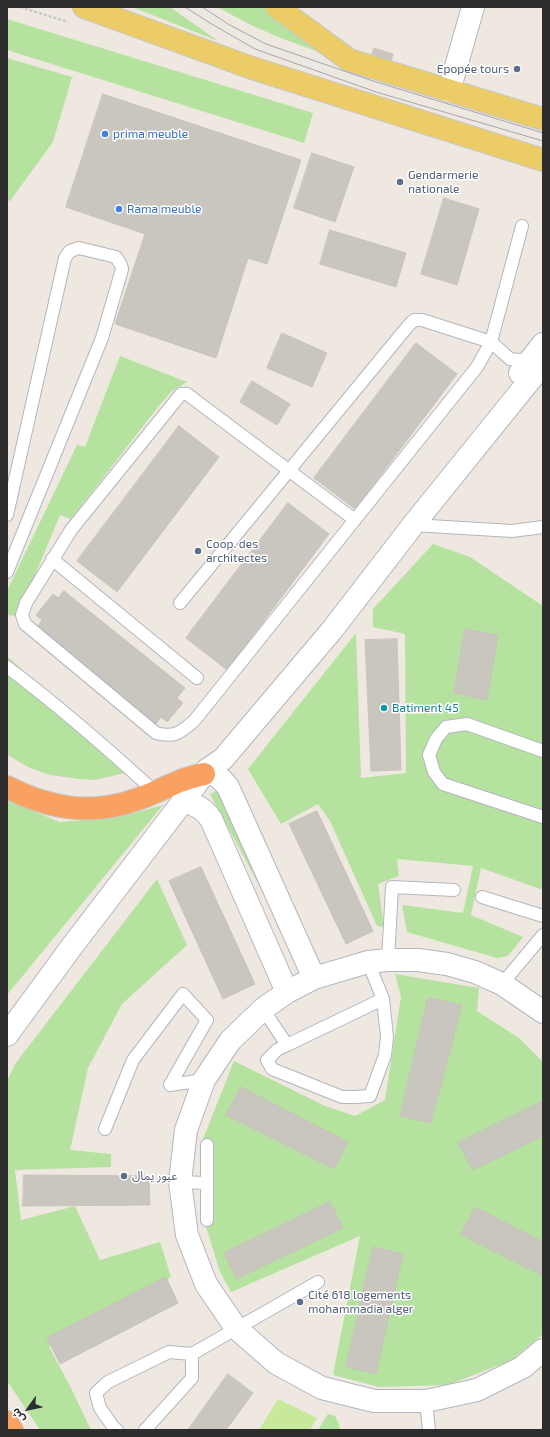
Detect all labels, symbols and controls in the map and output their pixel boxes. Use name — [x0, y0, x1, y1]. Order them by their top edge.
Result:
place label: Epopée tours — [437, 62, 509, 76]
marker: Epopée tours — [512, 64, 522, 74]
place label: prima meuble — [113, 127, 188, 141]
marker: prima meuble — [100, 129, 110, 139]
place label: Gendarmerie nationale — [408, 168, 478, 196]
marker: Gendarmerie nationale — [395, 177, 405, 187]
place label: Rama meuble — [127, 202, 201, 216]
marker: Rama meuble — [114, 204, 124, 214]
place label: Coop. des architectes — [206, 537, 267, 565]
marker: Coop. des architectes — [193, 546, 203, 556]
place label: Batiment 45 — [392, 701, 459, 715]
marker: Batiment 45 — [379, 703, 389, 713]
place label: عبور يمال — [132, 1169, 177, 1183]
marker: عبور يمال — [119, 1171, 129, 1181]
place label: Cité 618 logements mohammadia alger — [308, 1288, 414, 1316]
marker: Cité 618 logements mohammadia alger — [295, 1297, 305, 1307]
north arrow — [8, 1389, 48, 1429]
text: ش — [8, 1406, 27, 1426]

